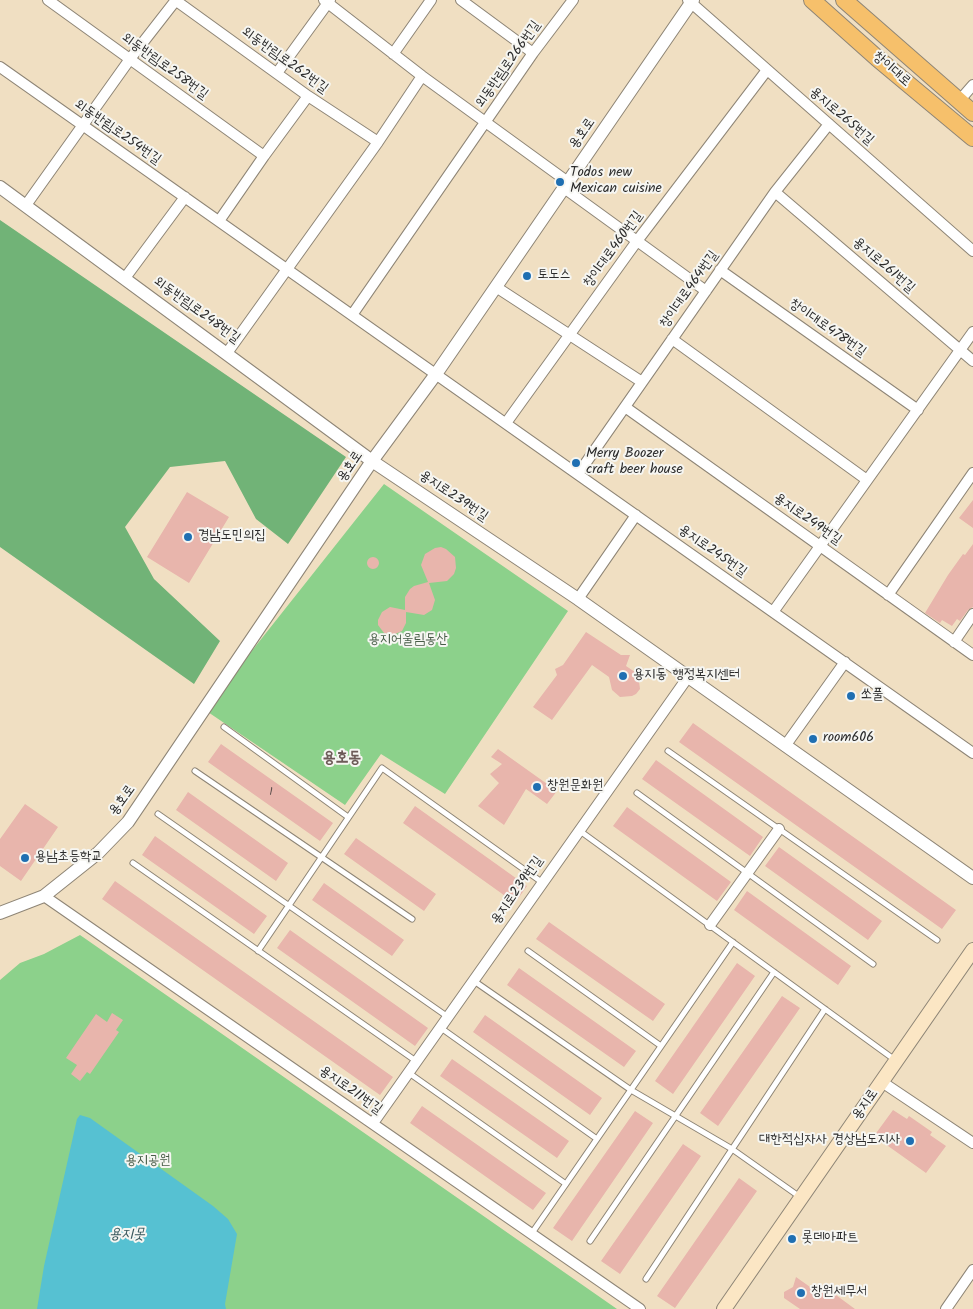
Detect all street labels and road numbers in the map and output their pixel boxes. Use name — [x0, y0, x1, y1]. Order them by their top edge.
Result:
street label: 외동반림로266번길 — [473, 18, 545, 112]
street label: 외동반림로262번길 — [237, 24, 331, 98]
street label: 외동반림로258번길 — [117, 30, 211, 104]
street label: 창이대로 — [868, 49, 914, 91]
street label: 용지로265번길 — [805, 84, 877, 150]
street label: 외동반림로254번길 — [70, 97, 164, 169]
street label: 용호로 — [566, 115, 600, 153]
street label: 창이대로460번길 — [581, 209, 647, 291]
street label: 용지로261번길 — [849, 235, 917, 297]
street label: 창이대로464번길 — [657, 248, 723, 332]
street label: 외동반림로248번길 — [149, 274, 243, 348]
street label: 창이대로478번길 — [785, 296, 869, 362]
street label: 용호로 — [335, 448, 367, 486]
street label: 용지로239번길 — [415, 468, 491, 526]
street label: 용지로249번길 — [770, 490, 844, 550]
street label: 용지로245번길 — [675, 522, 749, 582]
street label: 용호로 — [106, 782, 140, 820]
street label: 용지로239번길 — [488, 854, 548, 928]
street label: 용지로211번길 — [315, 1063, 385, 1119]
street label: 용지로 — [849, 1086, 883, 1124]

